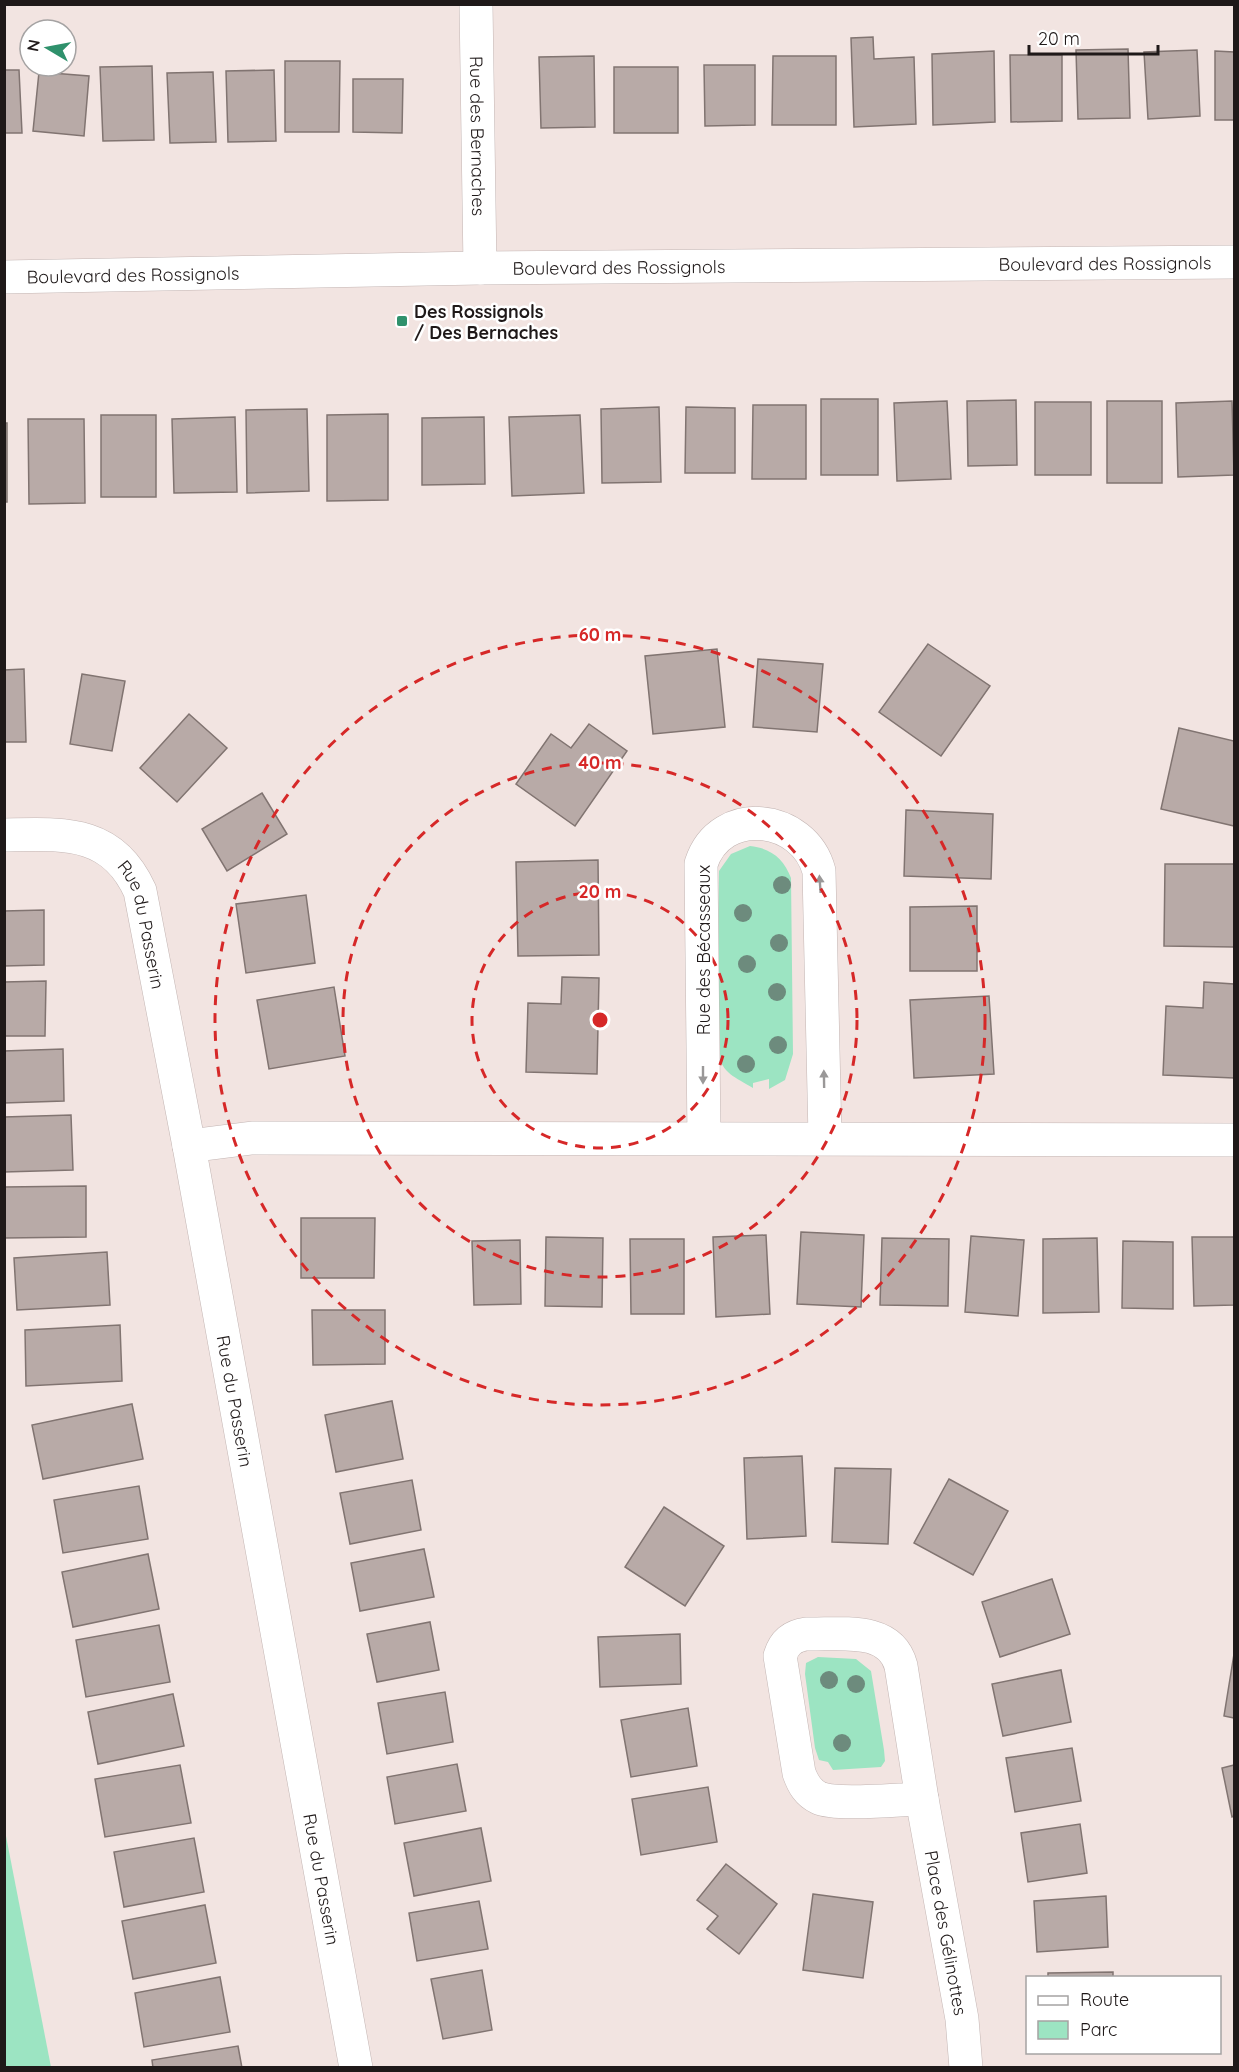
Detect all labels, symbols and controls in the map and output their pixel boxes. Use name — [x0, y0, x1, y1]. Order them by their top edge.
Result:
north arrow — [18, 18, 78, 78]
scale bar — [1029, 18, 1158, 56]
text: 20 m — [1038, 27, 1080, 50]
text: N — [22, 38, 44, 53]
street label: Rue des Bernaches — [465, 56, 491, 216]
street label: Boulevard des Rossignols — [998, 251, 1211, 275]
street label: Boulevard des Rossignols — [512, 255, 725, 279]
street label: Boulevard des Rossignols — [26, 261, 240, 288]
place label: Des Rossignols / Des Bernaches — [414, 300, 558, 344]
marker: Des Rossignols / Des Bernaches — [395, 314, 409, 328]
text: 60 m — [579, 623, 621, 646]
text: 40 m — [578, 751, 622, 774]
street label: Rue du Passerin — [113, 855, 170, 991]
street label: Rue des Bécasseaux — [692, 864, 715, 1035]
one-way arrow — [816, 875, 825, 894]
text: 20 m — [579, 880, 621, 903]
centre of rings — [590, 1010, 610, 1030]
one-way arrow — [698, 1066, 708, 1085]
one-way arrow — [819, 1070, 829, 1089]
street label: Rue du Passerin — [212, 1333, 258, 1469]
street label: Rue du Passerin — [299, 1811, 345, 1947]
street label: Place des Gélinottes — [920, 1848, 973, 2017]
legend — [1026, 1976, 1221, 2054]
text: Route — [1080, 1988, 1129, 2011]
text: Parc — [1080, 2018, 1117, 2041]

